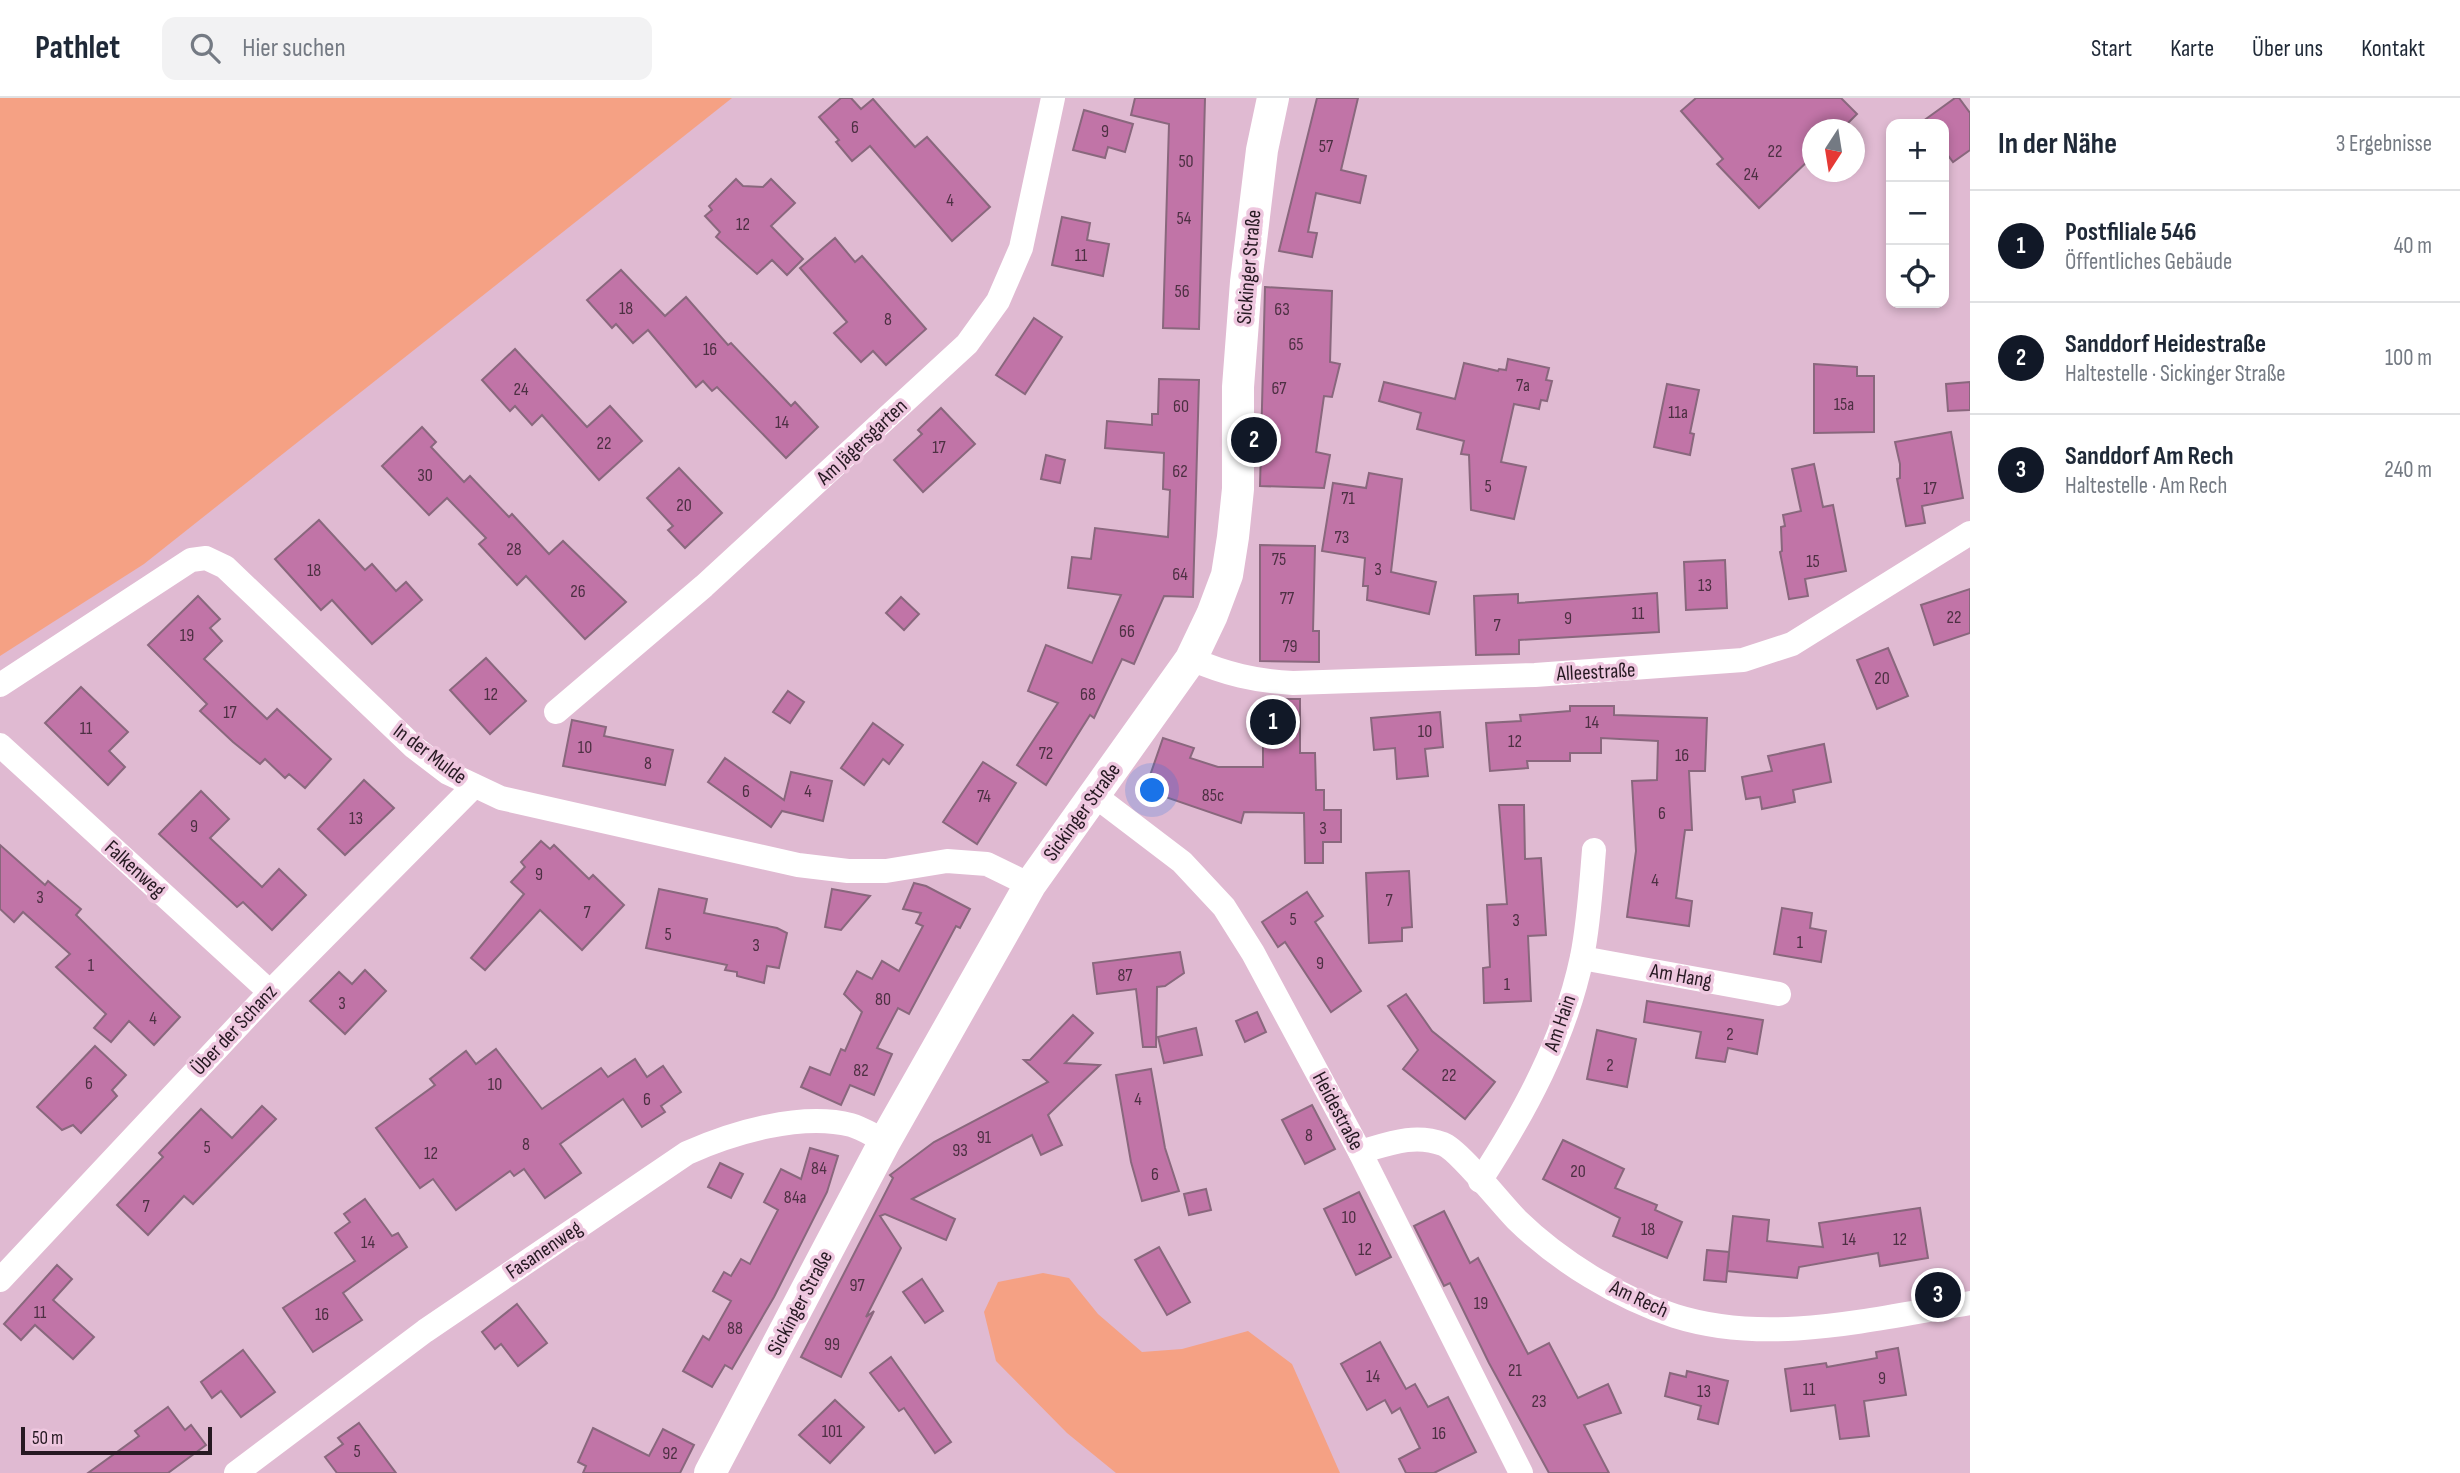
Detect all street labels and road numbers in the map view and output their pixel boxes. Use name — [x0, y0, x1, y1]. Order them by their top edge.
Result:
street label: Sickinger Straße — [1232, 209, 1266, 325]
street label: Am Jägersgarten — [811, 394, 912, 491]
street label: Alleestraße — [1555, 657, 1636, 687]
street label: In der Mulde — [388, 718, 472, 790]
street label: Sickinger Straße — [1038, 758, 1126, 866]
street label: Falkenweg — [99, 835, 171, 903]
street label: Am Hang — [1647, 958, 1714, 994]
street label: Über der Schanz — [186, 979, 282, 1080]
street label: Am Hain — [1538, 992, 1581, 1055]
street label: Heidestraße — [1307, 1068, 1369, 1154]
street label: Fasanenweg — [501, 1216, 587, 1284]
street label: Sickinger Straße — [762, 1246, 838, 1360]
street label: Am Rech — [1605, 1274, 1672, 1323]

